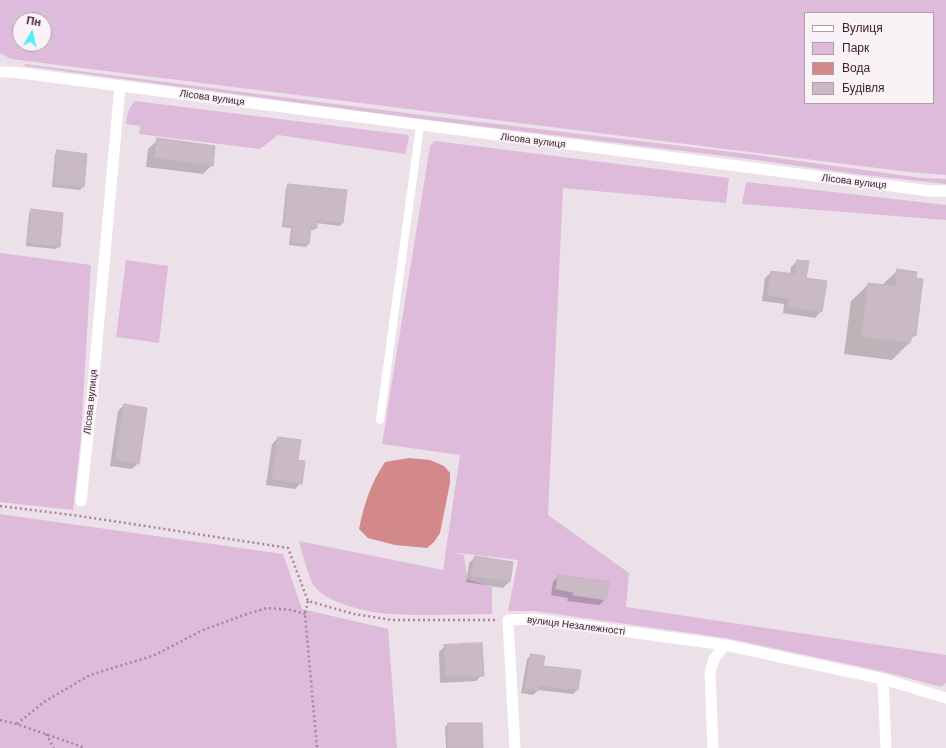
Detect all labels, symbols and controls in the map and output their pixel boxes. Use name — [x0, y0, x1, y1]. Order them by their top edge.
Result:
north arrow — [12, 12, 52, 52]
legend — [804, 12, 934, 104]
text: Пн — [26, 14, 42, 28]
text: Вулиця — [842, 21, 883, 35]
text: Парк — [842, 41, 869, 55]
text: Вода — [842, 61, 870, 75]
text: Будівля — [842, 81, 884, 95]
street label: Лісова вулиця — [179, 88, 245, 108]
street label: Лісова вулиця — [500, 131, 566, 151]
street label: Лісова вулиця — [821, 172, 887, 192]
street label: Лісова вулиця — [82, 369, 100, 435]
street label: вулиця Незалежності — [526, 614, 626, 638]

